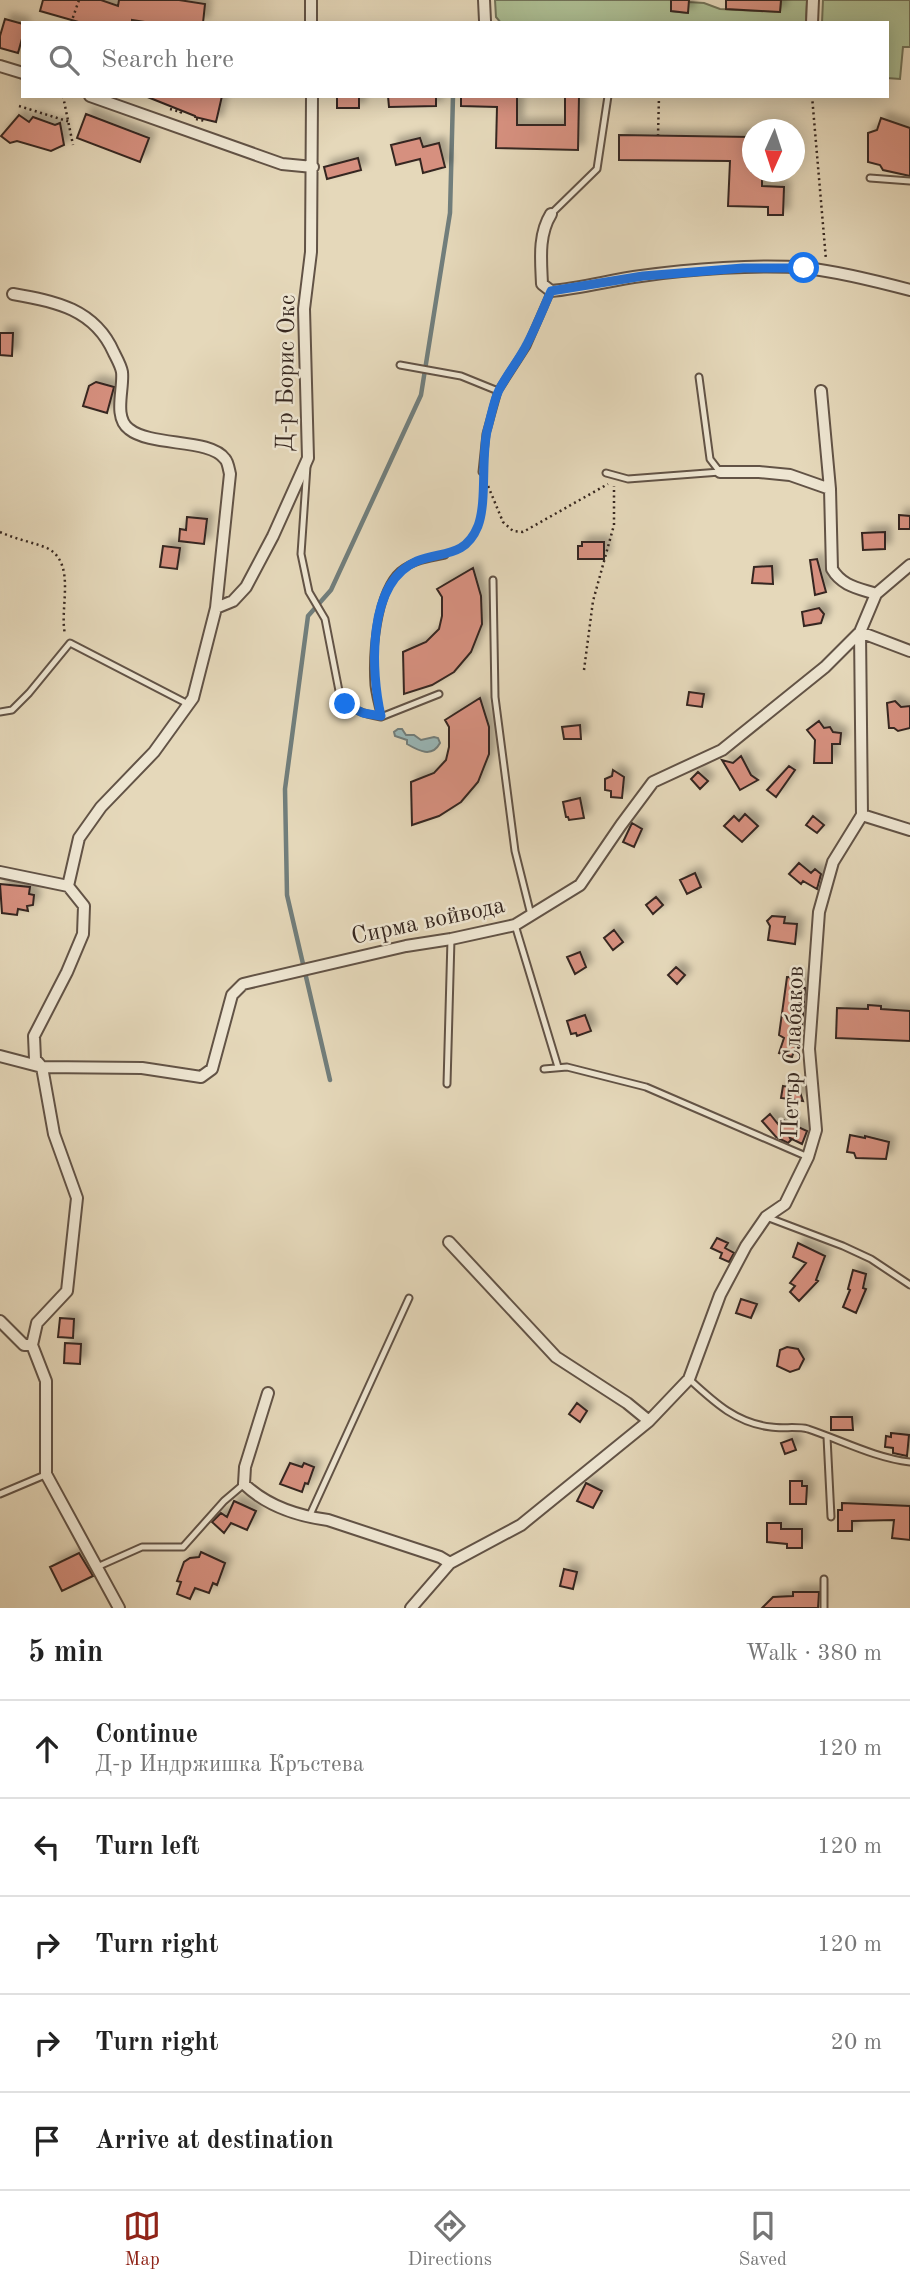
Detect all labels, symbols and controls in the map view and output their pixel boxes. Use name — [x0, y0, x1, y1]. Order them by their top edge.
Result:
search box — [21, 21, 889, 98]
icon: search — [45, 41, 83, 79]
text: Search here — [101, 47, 234, 73]
north arrow — [742, 119, 805, 182]
route start — [788, 252, 819, 283]
street label: Д-р Борис Окс — [274, 295, 300, 451]
route end — [329, 688, 360, 719]
street label: Сирма войвода — [349, 894, 508, 950]
street label: Петър Слабаков — [779, 965, 809, 1139]
text: 5 min — [28, 1638, 103, 1668]
text: Walk · 380 m — [746, 1642, 882, 1665]
text: Continue — [95, 1722, 198, 1748]
icon: ahead — [28, 1730, 66, 1768]
text: 120 m — [817, 1737, 882, 1760]
text: Д-р Индржишка Кръстева — [95, 1753, 364, 1776]
icon: left — [28, 1828, 66, 1866]
text: Turn left — [95, 1834, 200, 1860]
text: 120 m — [817, 1835, 882, 1858]
icon: right — [28, 1926, 66, 1964]
text: Turn right — [95, 1932, 218, 1958]
text: 120 m — [817, 1933, 882, 1956]
icon: right — [28, 2024, 66, 2062]
text: Turn right — [95, 2030, 218, 2056]
text: 20 m — [831, 2031, 882, 2054]
icon: arrive — [28, 2122, 66, 2160]
text: Arrive at destination — [95, 2128, 334, 2154]
tab: Map — [123, 2207, 161, 2272]
tab: Directions — [408, 2207, 492, 2272]
tab: Saved — [738, 2207, 787, 2272]

